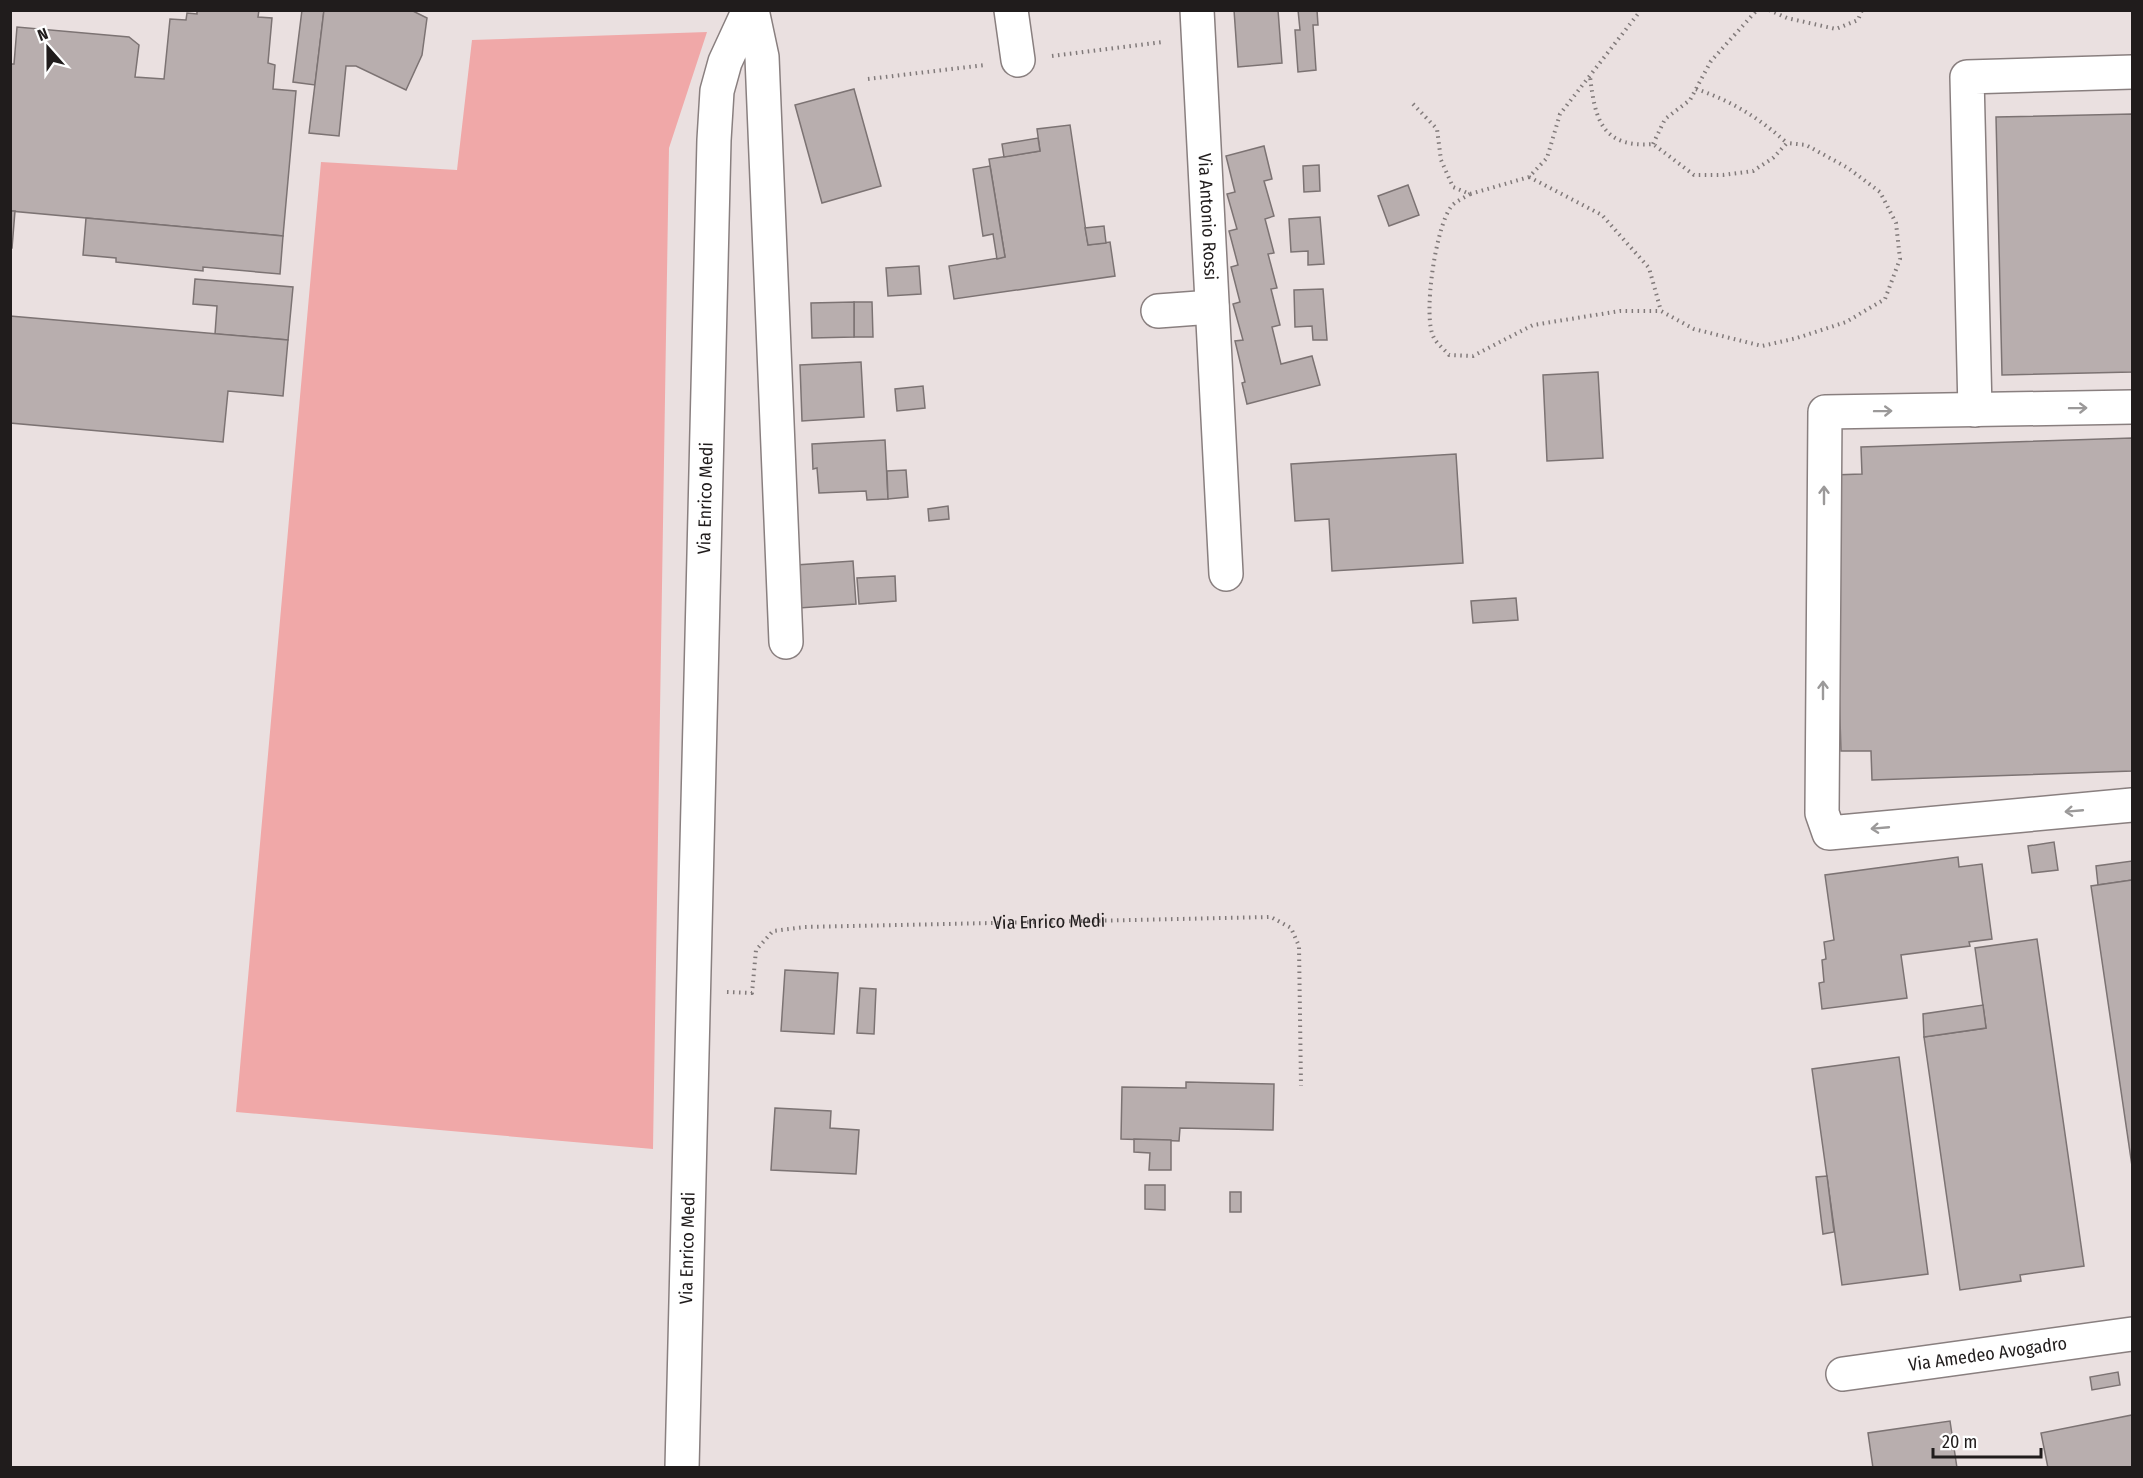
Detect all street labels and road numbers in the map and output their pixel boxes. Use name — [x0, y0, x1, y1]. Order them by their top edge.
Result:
street label: Via Antonio Rossi — [1193, 153, 1222, 281]
street label: Via Enrico Medi — [693, 442, 718, 555]
street label: Via Enrico Medi — [993, 910, 1105, 934]
street label: Via Enrico Medi — [675, 1192, 700, 1305]
street label: Via Amedeo Avogadro — [1907, 1332, 2068, 1376]

